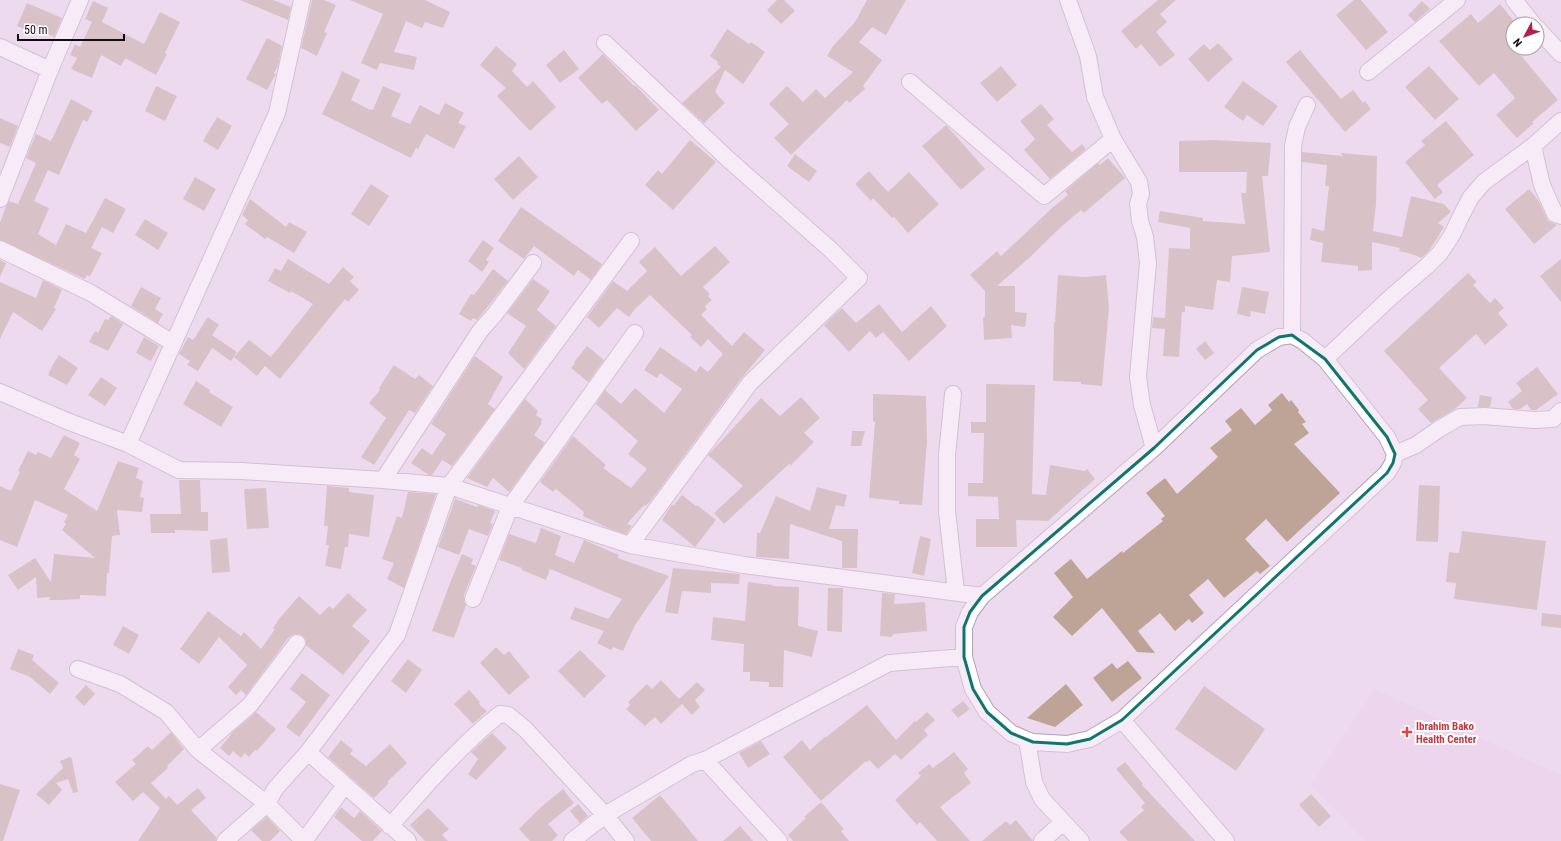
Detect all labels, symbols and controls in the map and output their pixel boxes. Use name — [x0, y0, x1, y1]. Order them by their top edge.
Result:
scale bar — [18, 16, 124, 42]
north arrow — [1505, 16, 1545, 56]
text: 50 m — [24, 23, 48, 37]
text: N — [1511, 35, 1525, 49]
place label: Ibrahim Bako Health Center — [1416, 720, 1477, 746]
marker: Ibrahim Bako Health Center — [1401, 726, 1413, 738]

